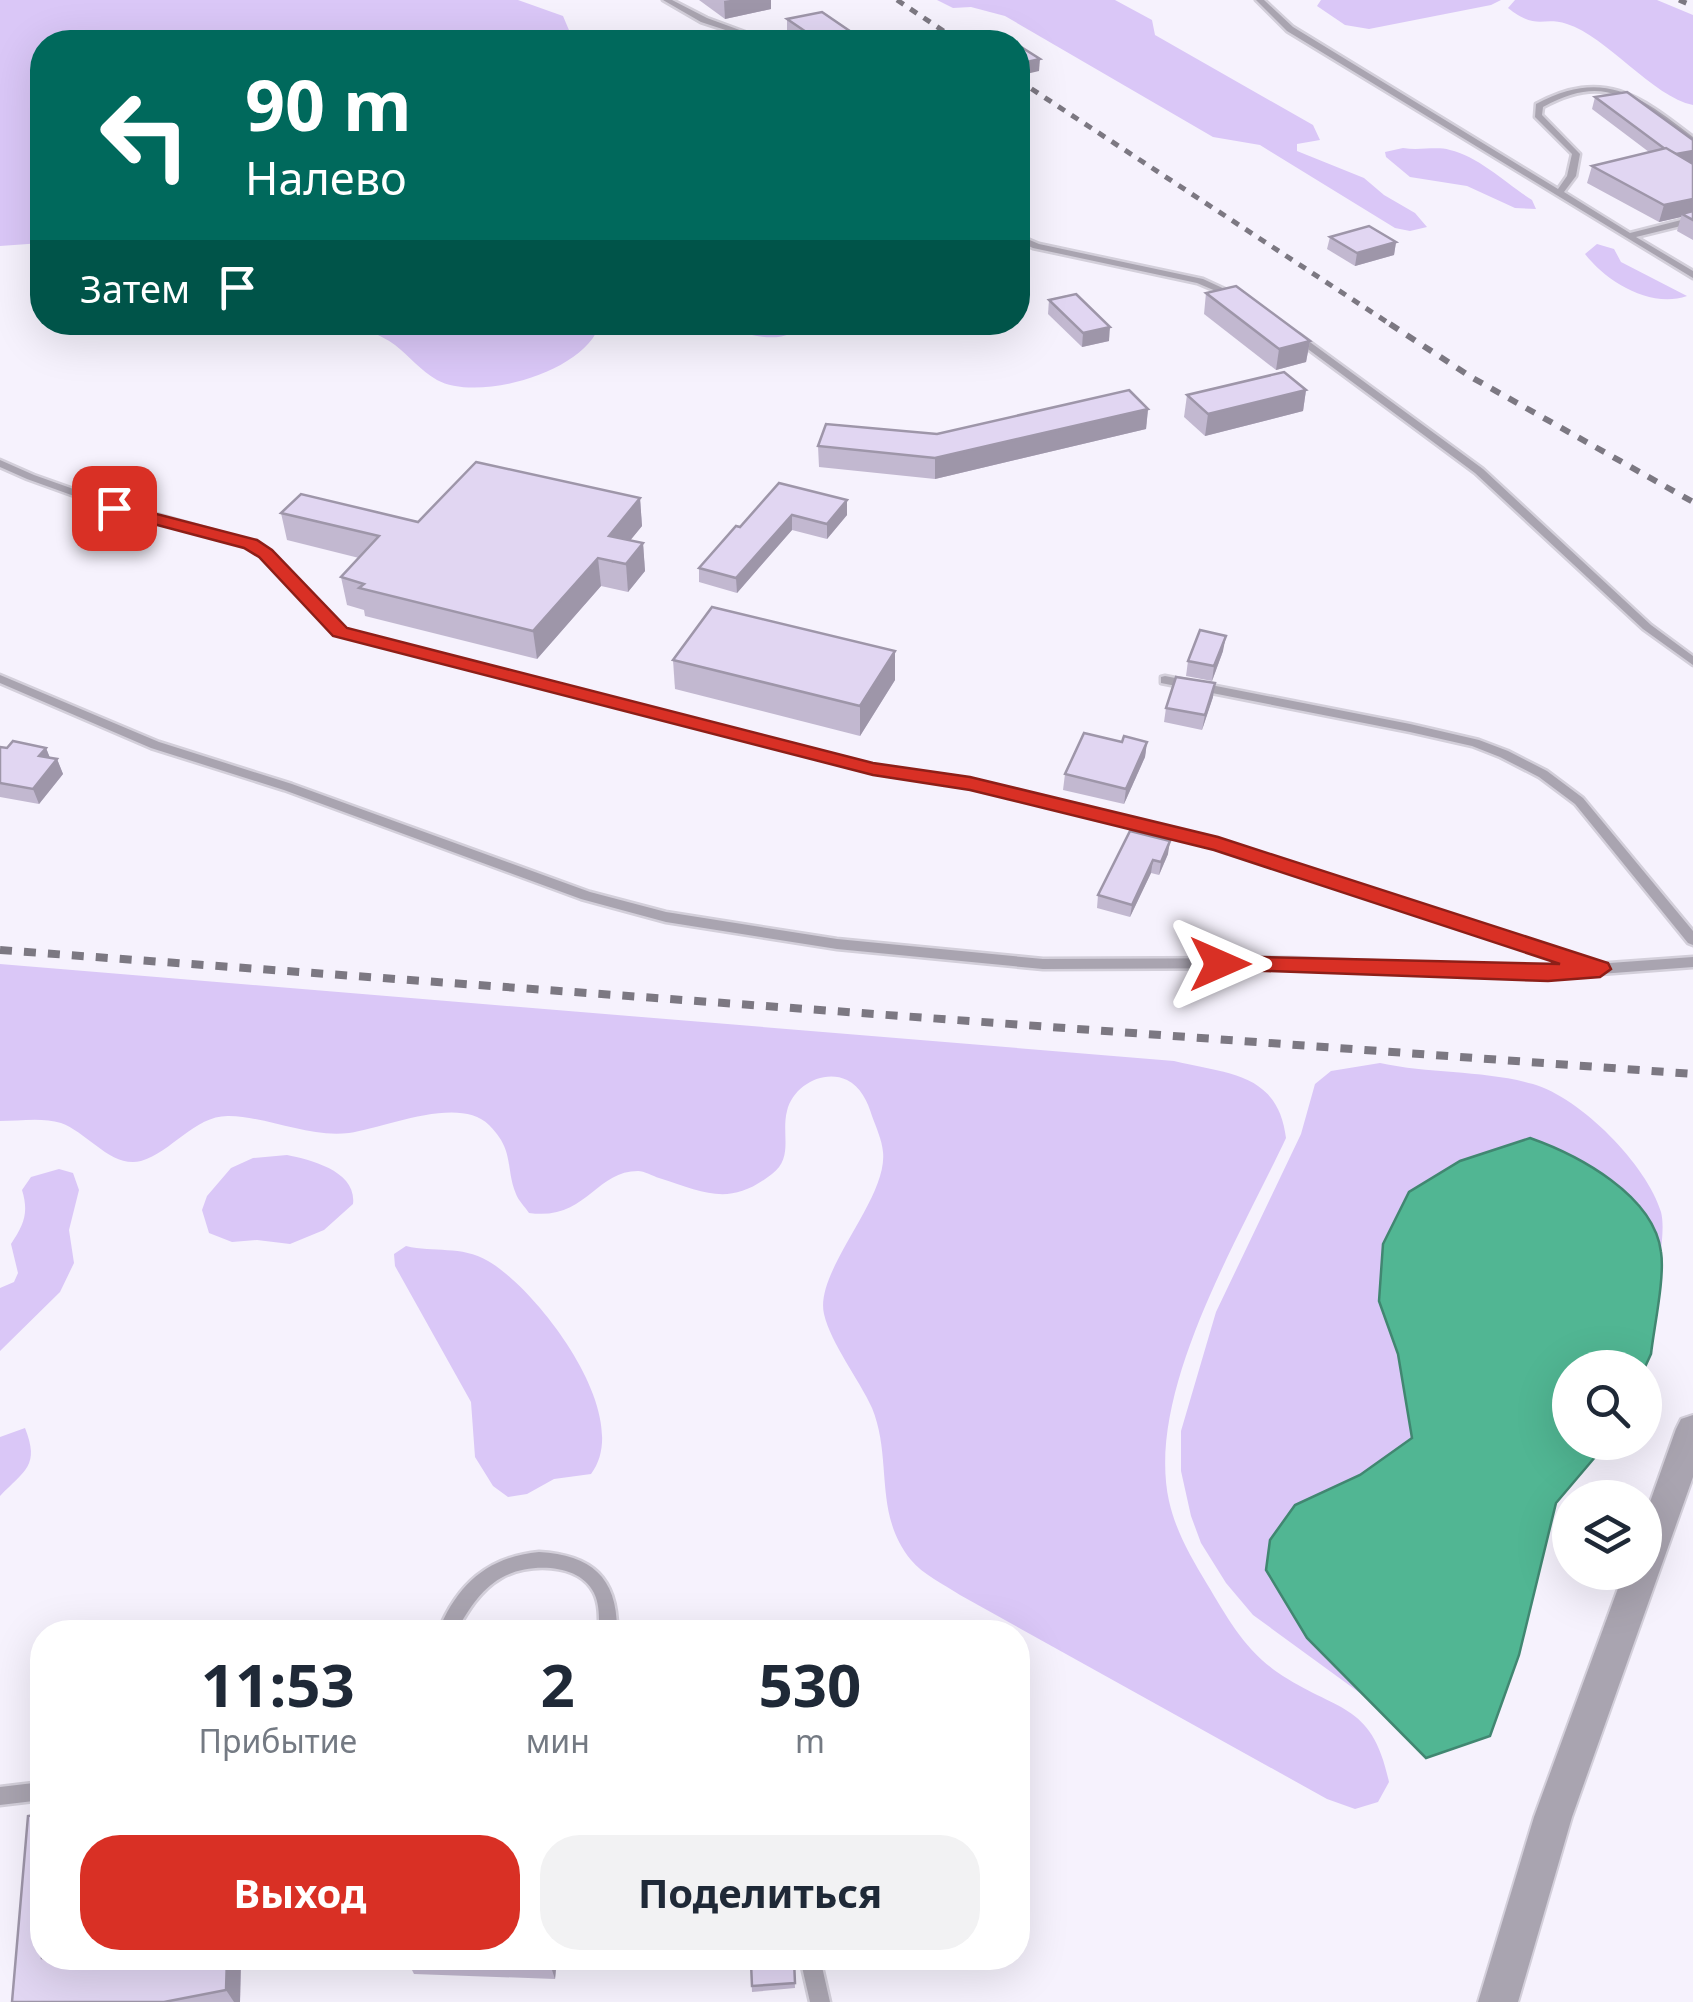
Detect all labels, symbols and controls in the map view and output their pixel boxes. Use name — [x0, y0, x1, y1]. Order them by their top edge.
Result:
text: 90 m — [245, 56, 412, 152]
icon: left — [80, 70, 210, 200]
text: Налево — [245, 147, 407, 208]
icon: arrive — [210, 260, 265, 315]
text: Затем — [80, 262, 190, 314]
pin — [72, 466, 157, 551]
icon: arrive — [87, 481, 142, 536]
position arrow — [1168, 912, 1272, 1016]
map controls — [1552, 1350, 1662, 1590]
button: search — [1552, 1350, 1662, 1460]
button: layers — [1552, 1480, 1662, 1590]
text: 11:53 — [201, 1643, 355, 1725]
text: 2 — [541, 1643, 575, 1725]
text: 530 — [758, 1643, 861, 1725]
text: Прибытие — [199, 1719, 357, 1762]
text: мин — [526, 1719, 590, 1762]
text: m — [795, 1719, 825, 1762]
button: Выход — [80, 1835, 520, 1950]
button: Поделиться — [540, 1835, 980, 1950]

